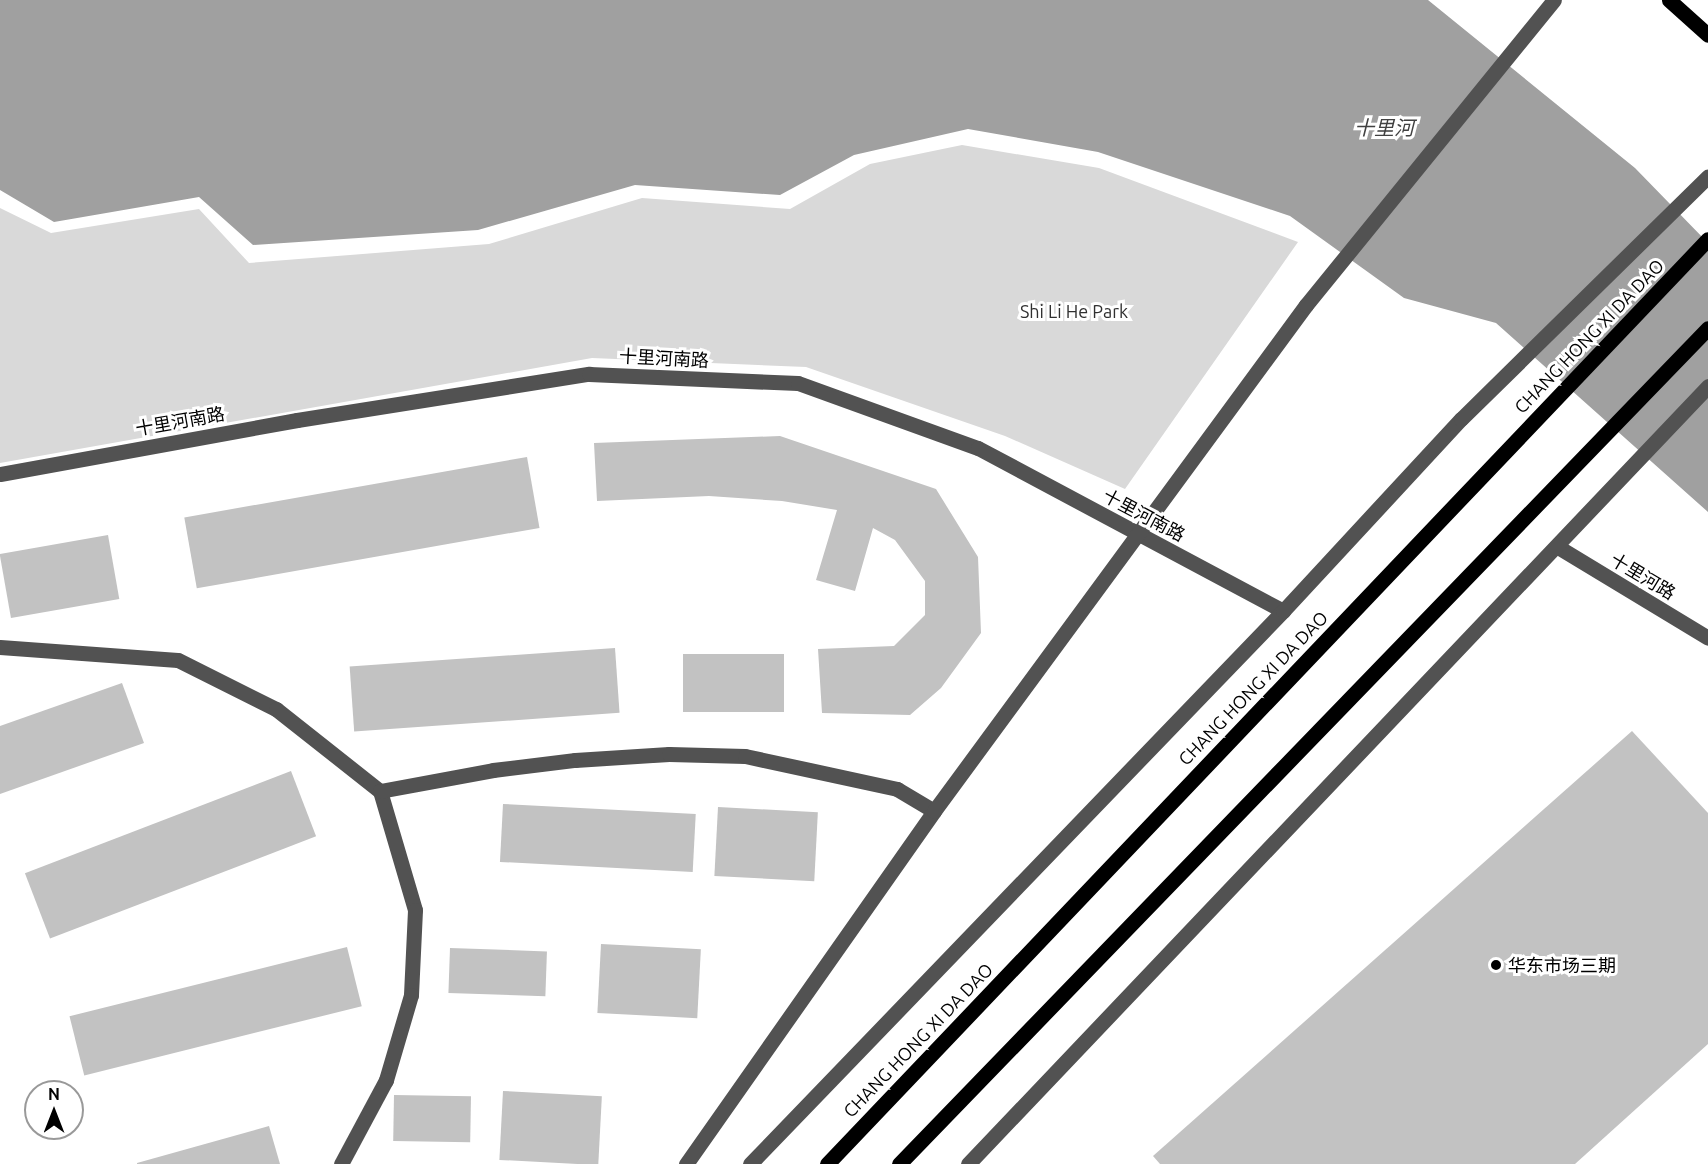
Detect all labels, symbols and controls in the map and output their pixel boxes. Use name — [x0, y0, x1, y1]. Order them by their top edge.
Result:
water label: 十里河 — [1354, 115, 1414, 139]
street label: CHANG HONG XI DA DAO — [1510, 254, 1668, 418]
park label: Shi Li He Park — [1020, 300, 1128, 322]
street label: 十里河南路 — [618, 345, 710, 371]
street label: 十里河南路 — [134, 403, 226, 439]
street label: 十里河南路 — [1099, 484, 1189, 546]
street label: 十里河路 — [1607, 548, 1679, 604]
street label: CHANG HONG XI DA DAO — [1174, 606, 1332, 770]
place label: 华东市场三期 — [1508, 954, 1616, 976]
street label: CHANG HONG XI DA DAO — [839, 958, 997, 1122]
marker: 华东市场三期 — [1489, 958, 1503, 972]
north arrow — [24, 1080, 84, 1140]
text: N — [48, 1085, 60, 1103]

